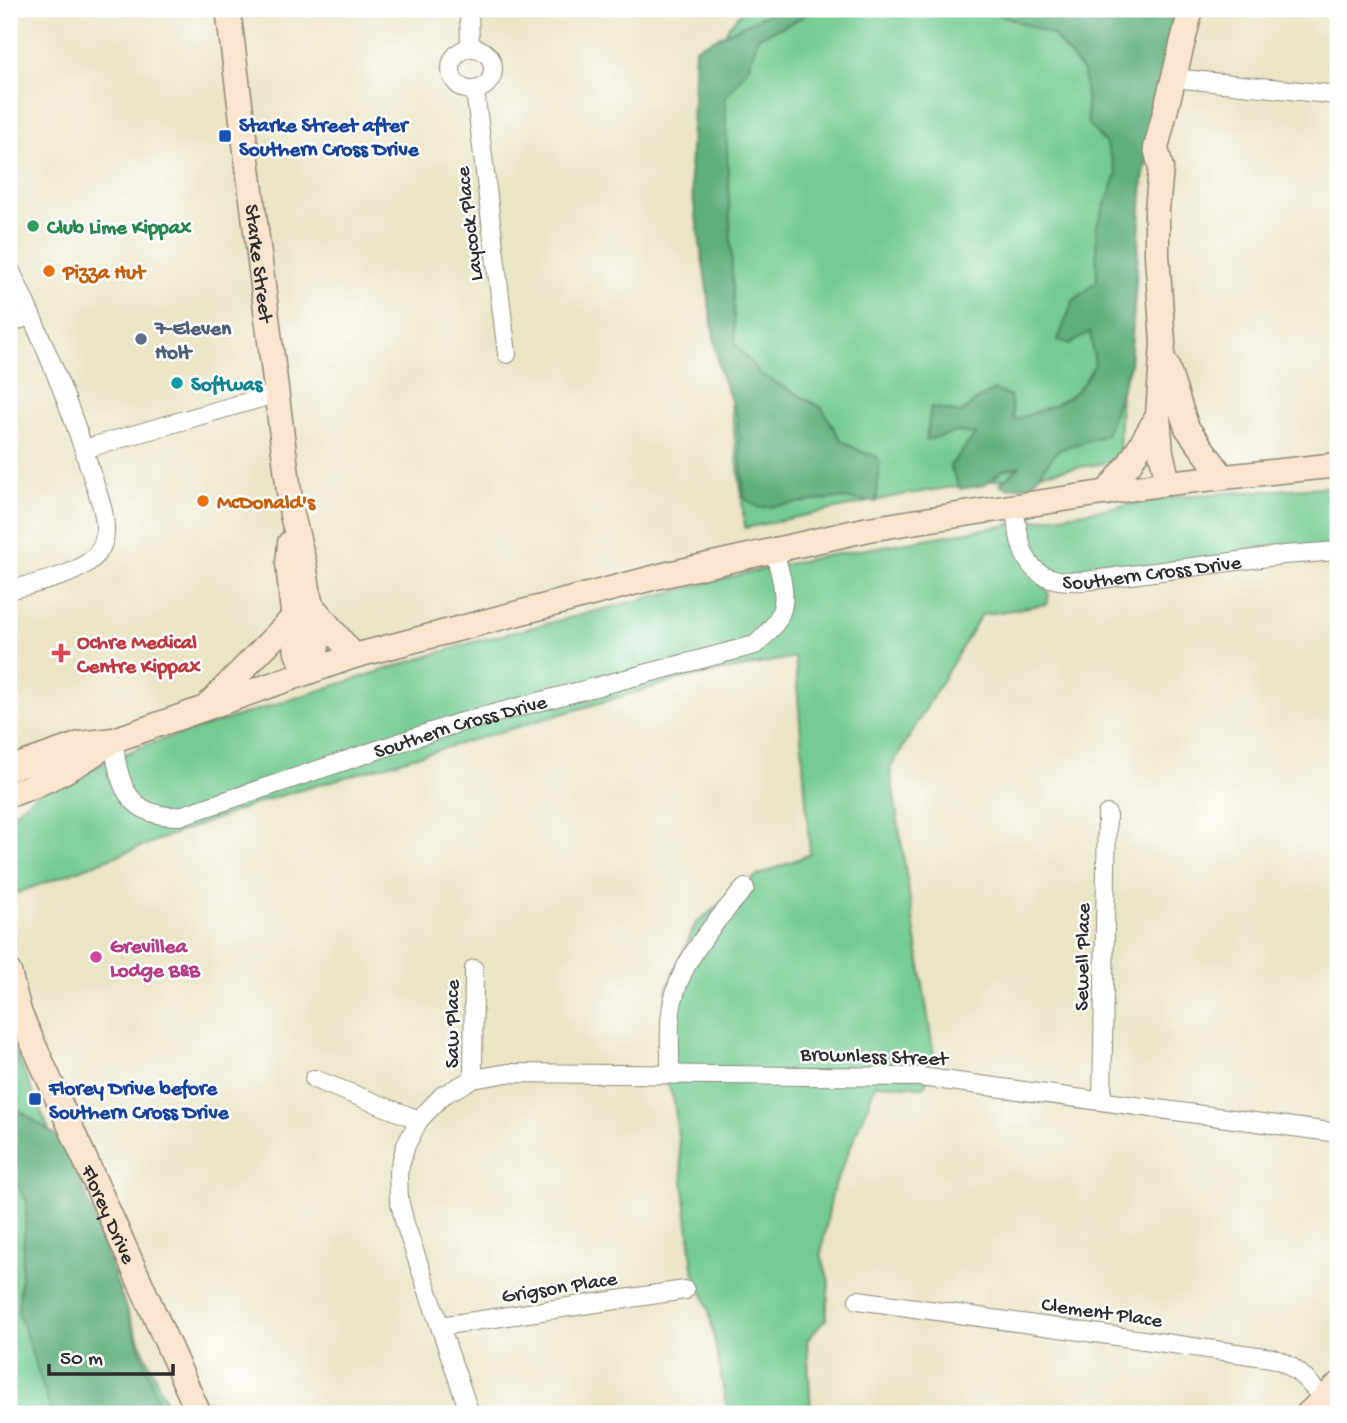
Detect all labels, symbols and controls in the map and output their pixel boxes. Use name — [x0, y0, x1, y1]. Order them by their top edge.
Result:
place label: Starke Street after Southern Cross Drive — [239, 115, 420, 164]
marker: Starke Street after Southern Cross Drive — [217, 128, 233, 144]
street label: Laycock Place — [452, 164, 491, 282]
street label: Starke Street — [237, 203, 277, 326]
place label: Club Lime Kippax — [46, 217, 192, 242]
marker: Club Lime Kippax — [25, 218, 41, 234]
place label: Pizza Hut — [62, 262, 147, 287]
marker: Pizza Hut — [41, 263, 57, 279]
place label: 7-Eleven Holt — [154, 318, 232, 367]
marker: 7-Eleven Holt — [133, 331, 149, 347]
place label: Softwas — [191, 374, 264, 399]
marker: Softwas — [169, 375, 185, 391]
place label: McDonald's — [217, 492, 316, 517]
marker: McDonald's — [195, 493, 211, 509]
street label: Southern Cross Drive — [1061, 552, 1244, 597]
place label: Ochre Medical Centre Kippax — [76, 632, 201, 681]
marker: Ochre Medical Centre Kippax — [51, 643, 71, 663]
street label: Southern Cross Drive — [371, 691, 551, 766]
street label: Sewell Place — [1071, 902, 1098, 1011]
place label: Grevillea Lodge B&B — [110, 936, 201, 985]
marker: Grevillea Lodge B&B — [88, 949, 104, 965]
street label: Saw Place — [442, 979, 467, 1068]
street label: Brownless Street — [799, 1043, 950, 1074]
place label: Florey Drive before Southern Cross Drive — [48, 1078, 230, 1127]
marker: Florey Drive before Southern Cross Drive — [27, 1091, 43, 1107]
street label: Florey Drive — [73, 1161, 140, 1270]
street label: Grigson Place — [500, 1268, 620, 1311]
street label: Clement Place — [1039, 1294, 1165, 1335]
scale bar — [49, 1332, 173, 1376]
text: 50 m — [60, 1348, 103, 1373]

